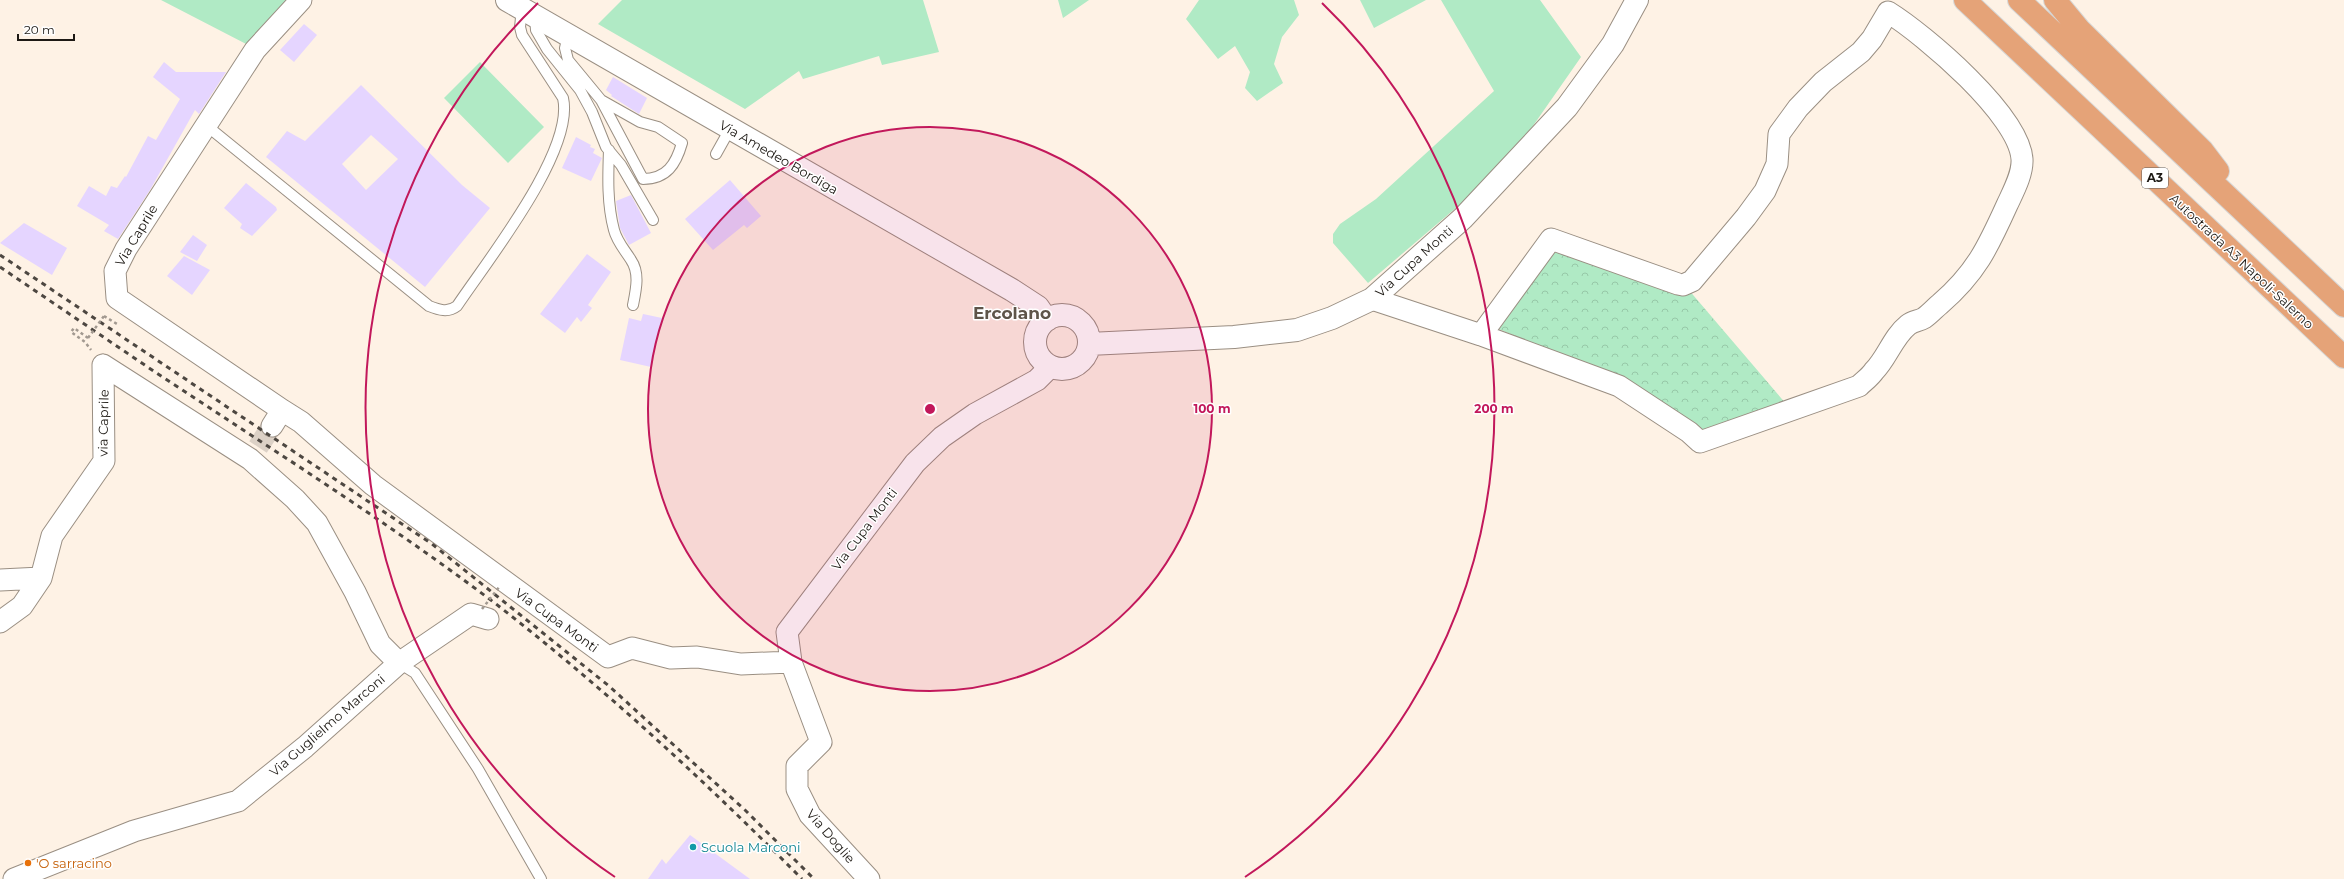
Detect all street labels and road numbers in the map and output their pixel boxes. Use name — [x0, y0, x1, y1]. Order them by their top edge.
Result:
street label: Via Amedeo Bordiga — [717, 116, 841, 198]
road number: A3 — [2142, 168, 2168, 188]
street label: Autostrada A3 Napoli-Salerno — [2167, 190, 2317, 332]
street label: Via Caprile — [111, 201, 161, 269]
street label: Via Cupa Monti — [1372, 222, 1456, 300]
street label: via Caprile — [94, 389, 112, 457]
street label: Via Cupa Monti — [828, 485, 900, 573]
street label: Via Cupa Monti — [512, 584, 602, 656]
street label: Via Guglielmo Marconi — [266, 671, 388, 779]
street label: Via Doglie — [803, 806, 859, 866]

